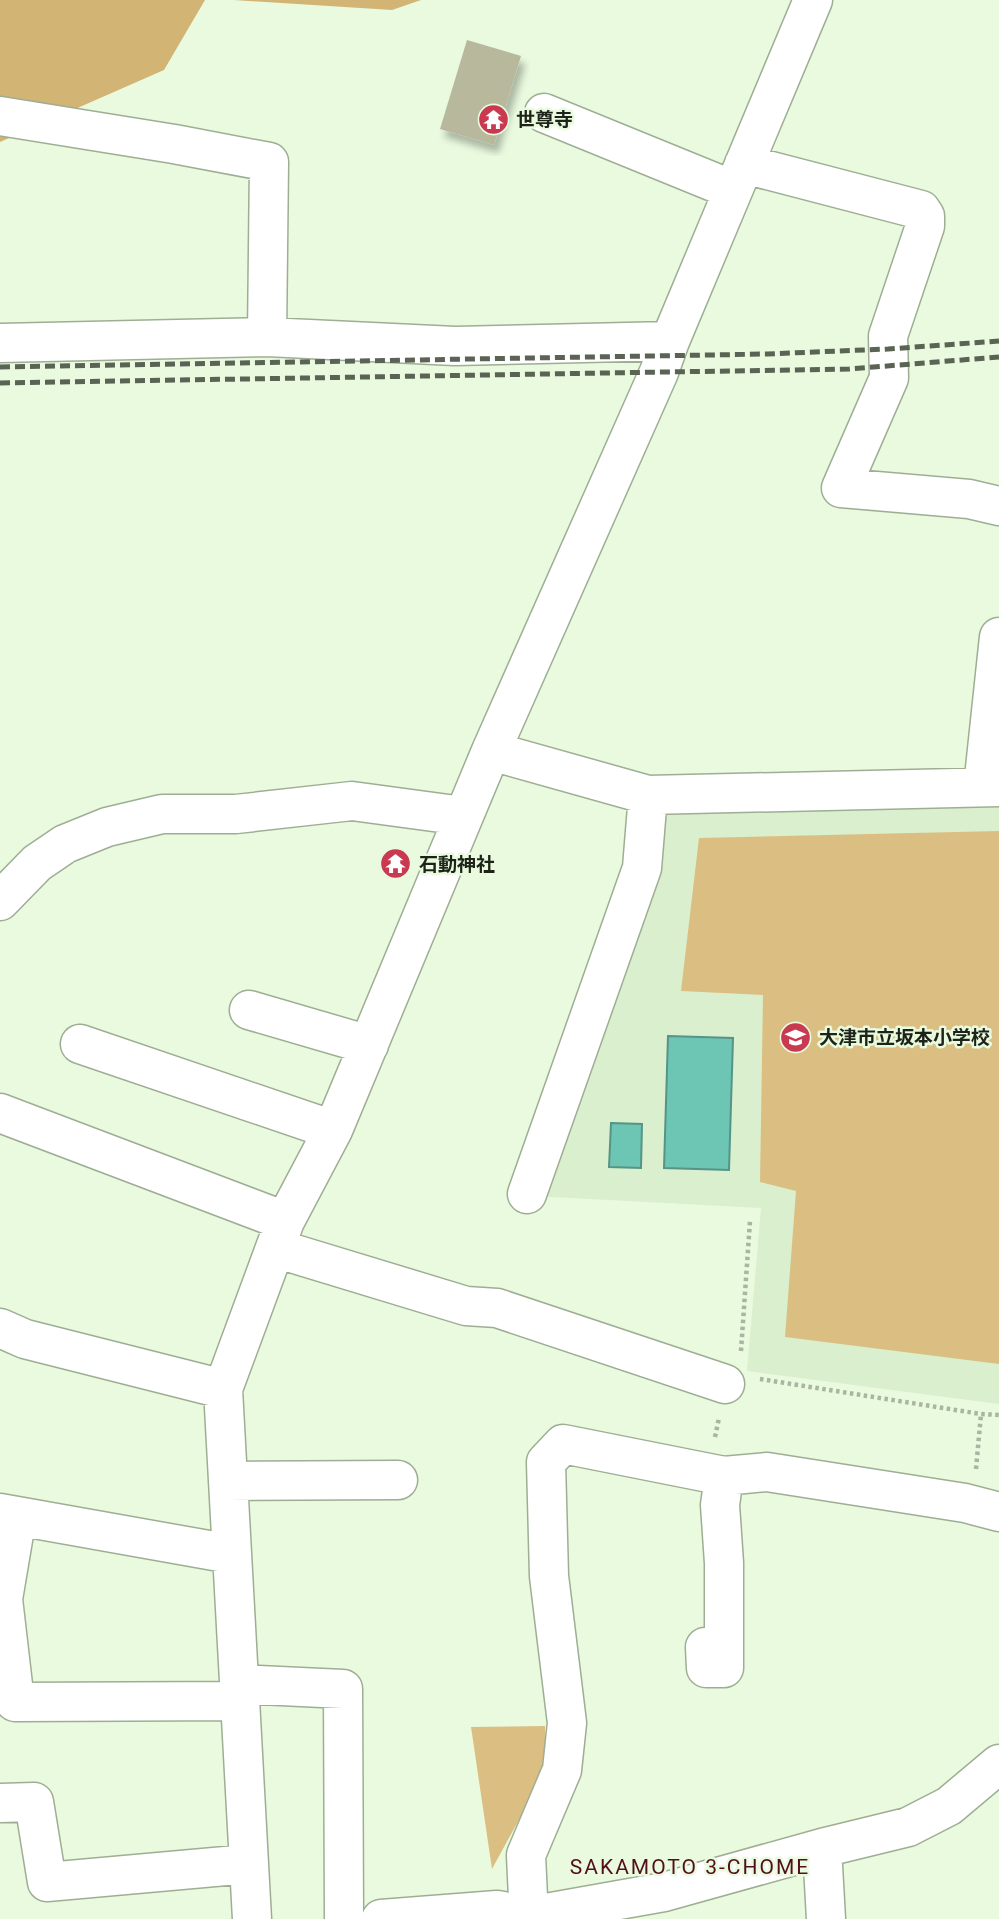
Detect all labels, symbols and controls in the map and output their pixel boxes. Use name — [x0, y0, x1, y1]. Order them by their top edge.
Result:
temple icon: 世尊寺 — [476, 102, 510, 136]
place label: 世尊寺 — [516, 108, 573, 131]
temple icon: 石動神社 — [379, 847, 413, 881]
place label: 石動神社 — [419, 853, 495, 876]
school or university icon: 大津市立坂本小学校 — [779, 1020, 813, 1054]
place label: 大津市立坂本小学校 — [819, 1026, 990, 1049]
district label: SAKAMOTO 3-CHOME — [570, 1855, 810, 1879]

